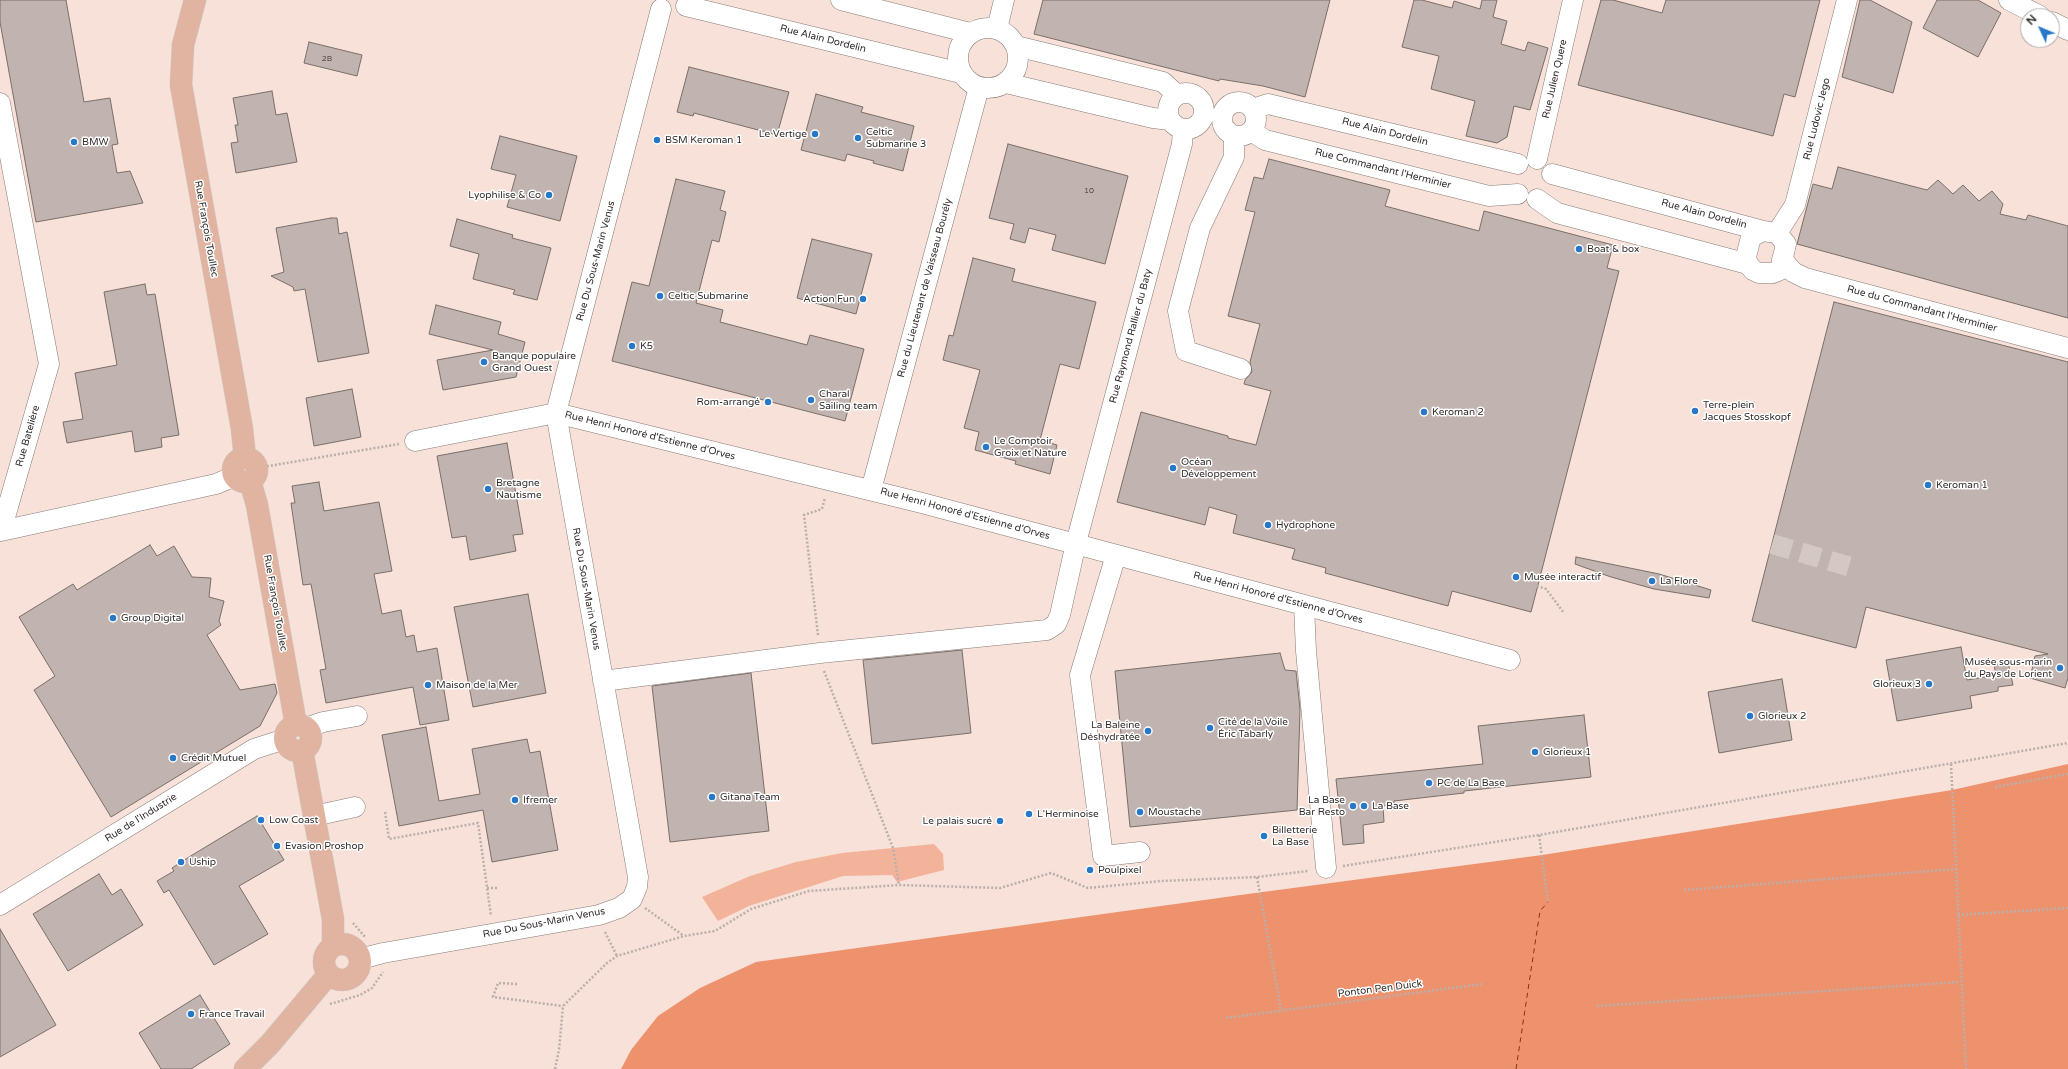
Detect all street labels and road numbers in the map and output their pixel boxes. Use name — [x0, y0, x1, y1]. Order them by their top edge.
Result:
street label: Rue Alain Dordelin — [779, 22, 867, 56]
street label: Rue Julien Quere — [1540, 38, 1570, 120]
street label: Rue Ludovic Jego — [1801, 77, 1833, 161]
street label: Rue Alain Dordelin — [1341, 115, 1429, 149]
street label: Rue Commandant l'Herminier — [1314, 146, 1452, 192]
street label: Rue François Toullec — [192, 180, 220, 278]
street label: Rue du Lieutenant de Vaisseau Bourély — [895, 197, 955, 379]
street label: Rue Alain Dordelin — [1660, 197, 1748, 231]
street label: Rue Du Sous-Marin Venus — [574, 200, 618, 322]
street label: Rue Raymond Rallier du Baty — [1107, 267, 1155, 405]
street label: Rue du Commandant l'Herminier — [1846, 283, 1998, 335]
street label: Rue Batelière — [14, 404, 42, 468]
street label: Rue Henri Honoré d'Estienne d'Orves — [564, 409, 736, 463]
street label: Rue Henri Honoré d'Estienne d'Orves — [879, 486, 1051, 542]
street label: Rue Du Sous-Marin Venus — [569, 527, 603, 651]
street label: Rue François Toullec — [261, 554, 289, 652]
street label: Rue Henri Honoré d'Estienne d'Orves — [1192, 570, 1364, 626]
street label: Rue de l'Industrie — [103, 791, 179, 845]
street label: Rue Du Sous-Marin Venus — [482, 905, 606, 941]
street label: Ponton Pen Duick — [1337, 978, 1423, 1000]

